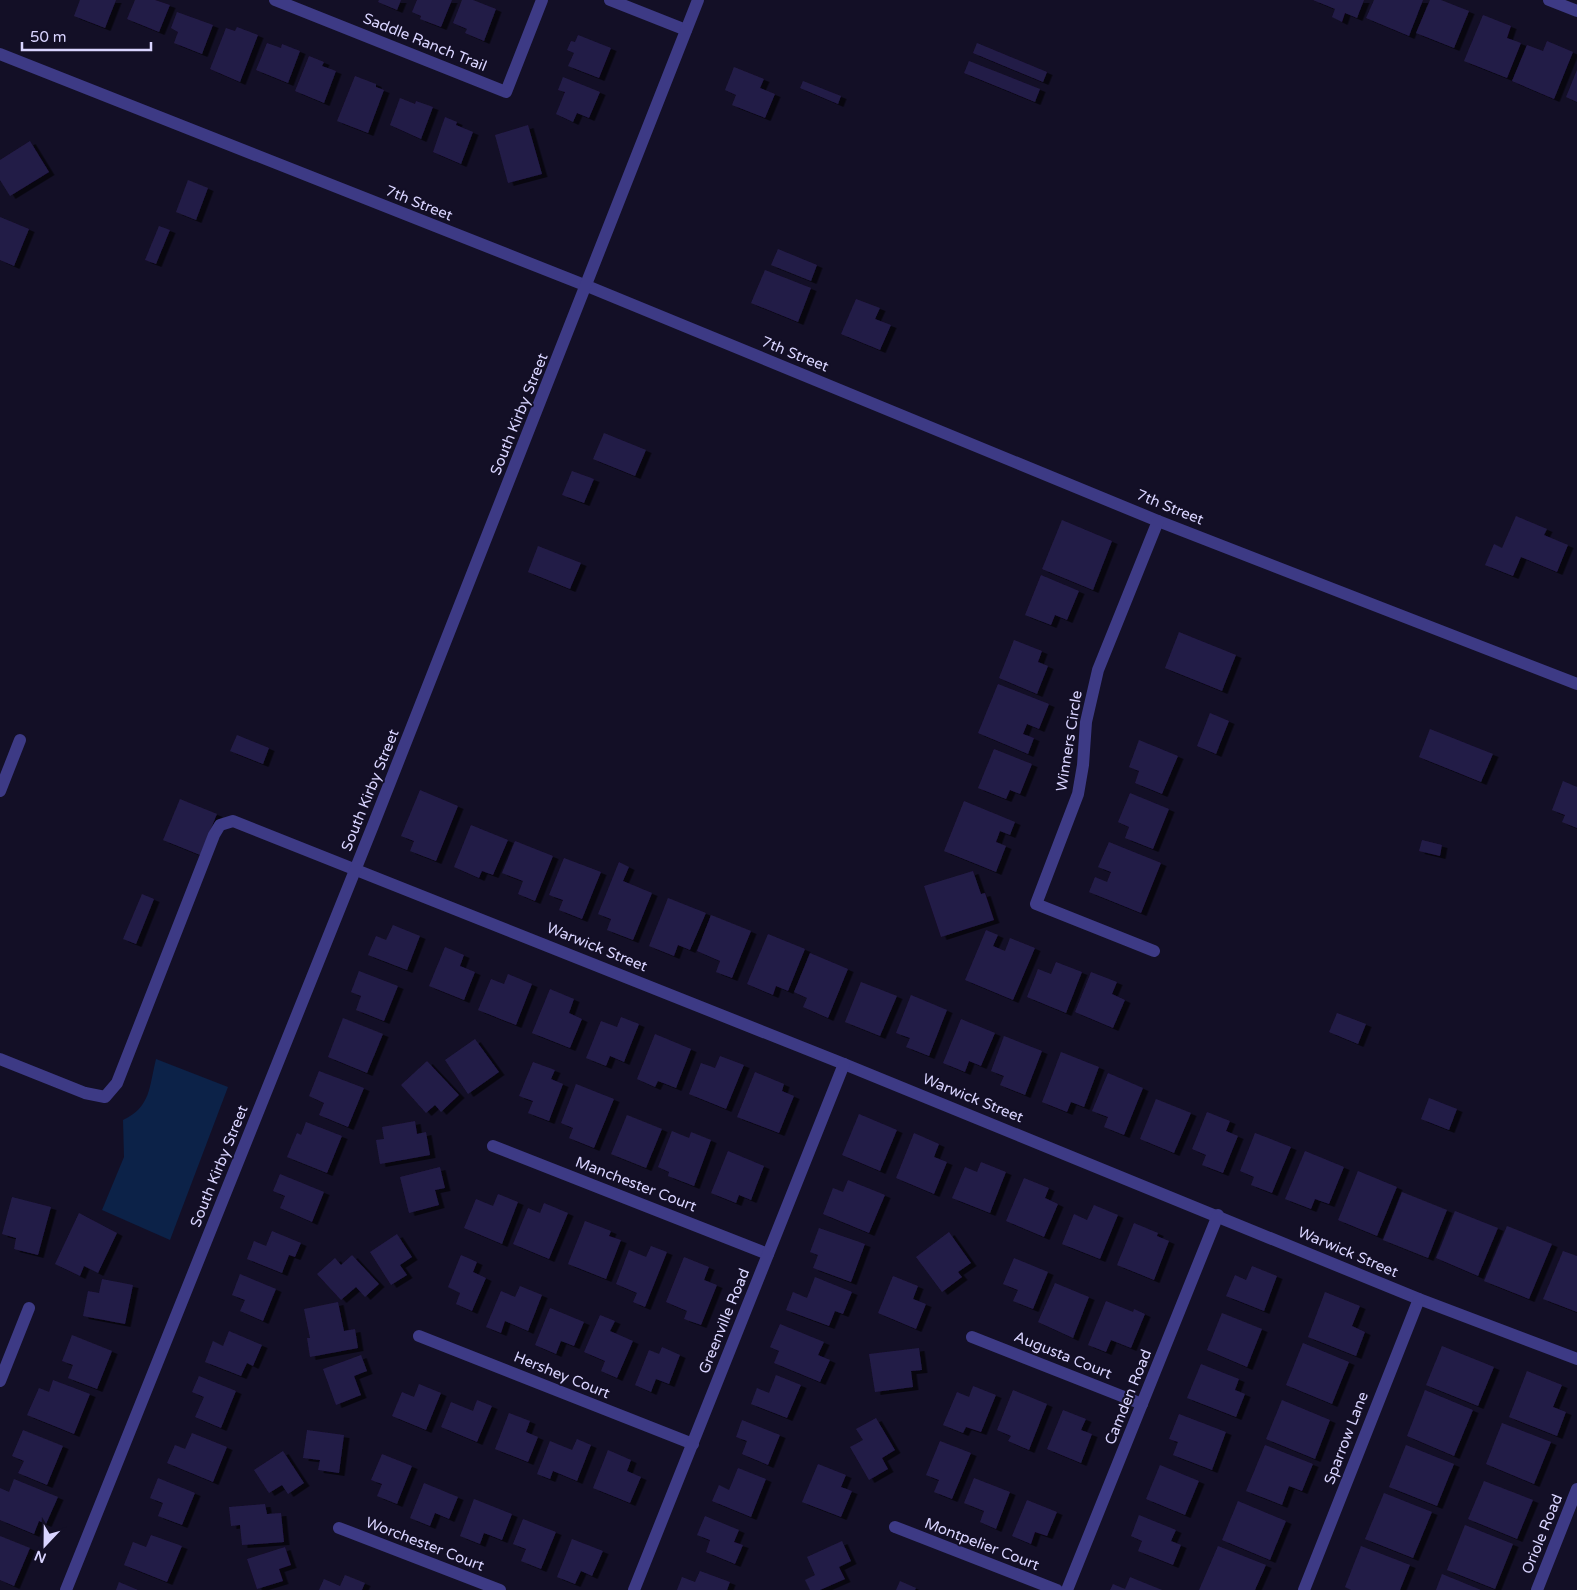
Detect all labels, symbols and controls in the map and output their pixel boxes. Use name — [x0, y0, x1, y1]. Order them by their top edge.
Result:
street label: Saddle Ranch Trail — [360, 9, 490, 75]
scale bar — [22, 20, 151, 52]
text: 50 m — [30, 28, 67, 46]
street label: 7th Street — [383, 181, 456, 225]
street label: 7th Street — [759, 332, 832, 376]
street label: South Kirby Street — [486, 350, 552, 478]
street label: 7th Street — [1134, 485, 1207, 529]
street label: Winners Circle — [1052, 689, 1086, 793]
street label: South Kirby Street — [337, 726, 403, 854]
street label: Warwick Street — [544, 919, 650, 976]
street label: Warwick Street — [920, 1070, 1026, 1127]
street label: South Kirby Street — [186, 1102, 252, 1230]
street label: Manchester Court — [573, 1153, 699, 1216]
street label: Warwick Street — [1295, 1223, 1401, 1281]
street label: Greenville Road — [695, 1266, 753, 1376]
street label: Augusta Court — [1011, 1327, 1115, 1383]
street label: Camden Road — [1101, 1347, 1155, 1447]
street label: Hershey Court — [511, 1348, 613, 1403]
street label: Sparrow Lane — [1320, 1389, 1372, 1487]
street label: Oriole Road — [1518, 1491, 1566, 1577]
street label: Worchester Court — [363, 1513, 487, 1575]
street label: Montpelier Court — [922, 1514, 1042, 1574]
north arrow — [20, 1520, 70, 1570]
text: N — [32, 1547, 49, 1567]

